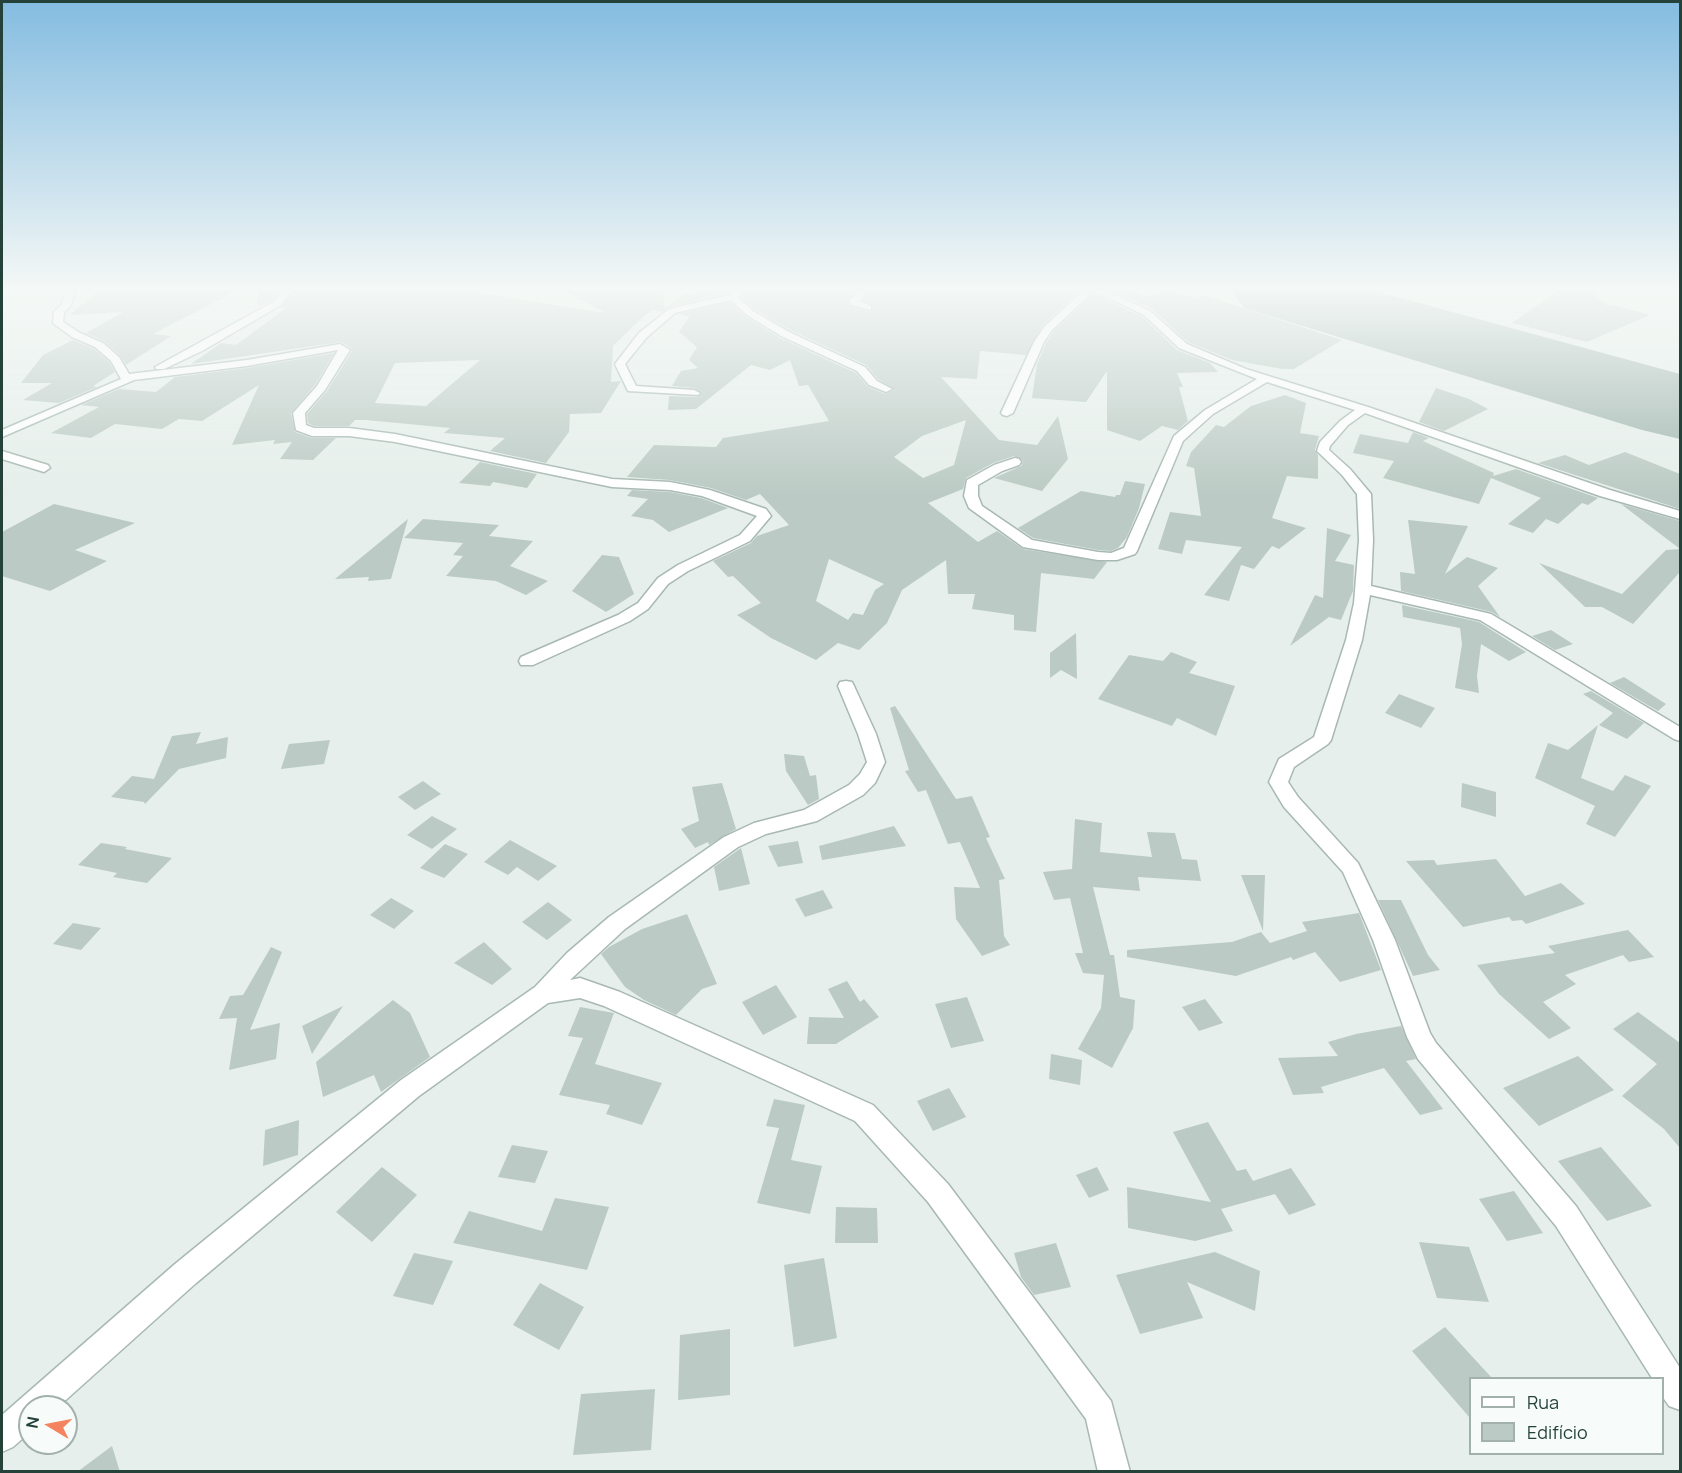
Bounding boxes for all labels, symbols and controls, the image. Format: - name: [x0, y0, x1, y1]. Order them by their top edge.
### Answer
- legend: [1469, 1377, 1664, 1455]
- text: Rua: [1527, 1390, 1559, 1414]
- north arrow: [18, 1395, 78, 1455]
- text: N: [20, 1415, 44, 1430]
- text: Edifício: [1527, 1420, 1588, 1444]

